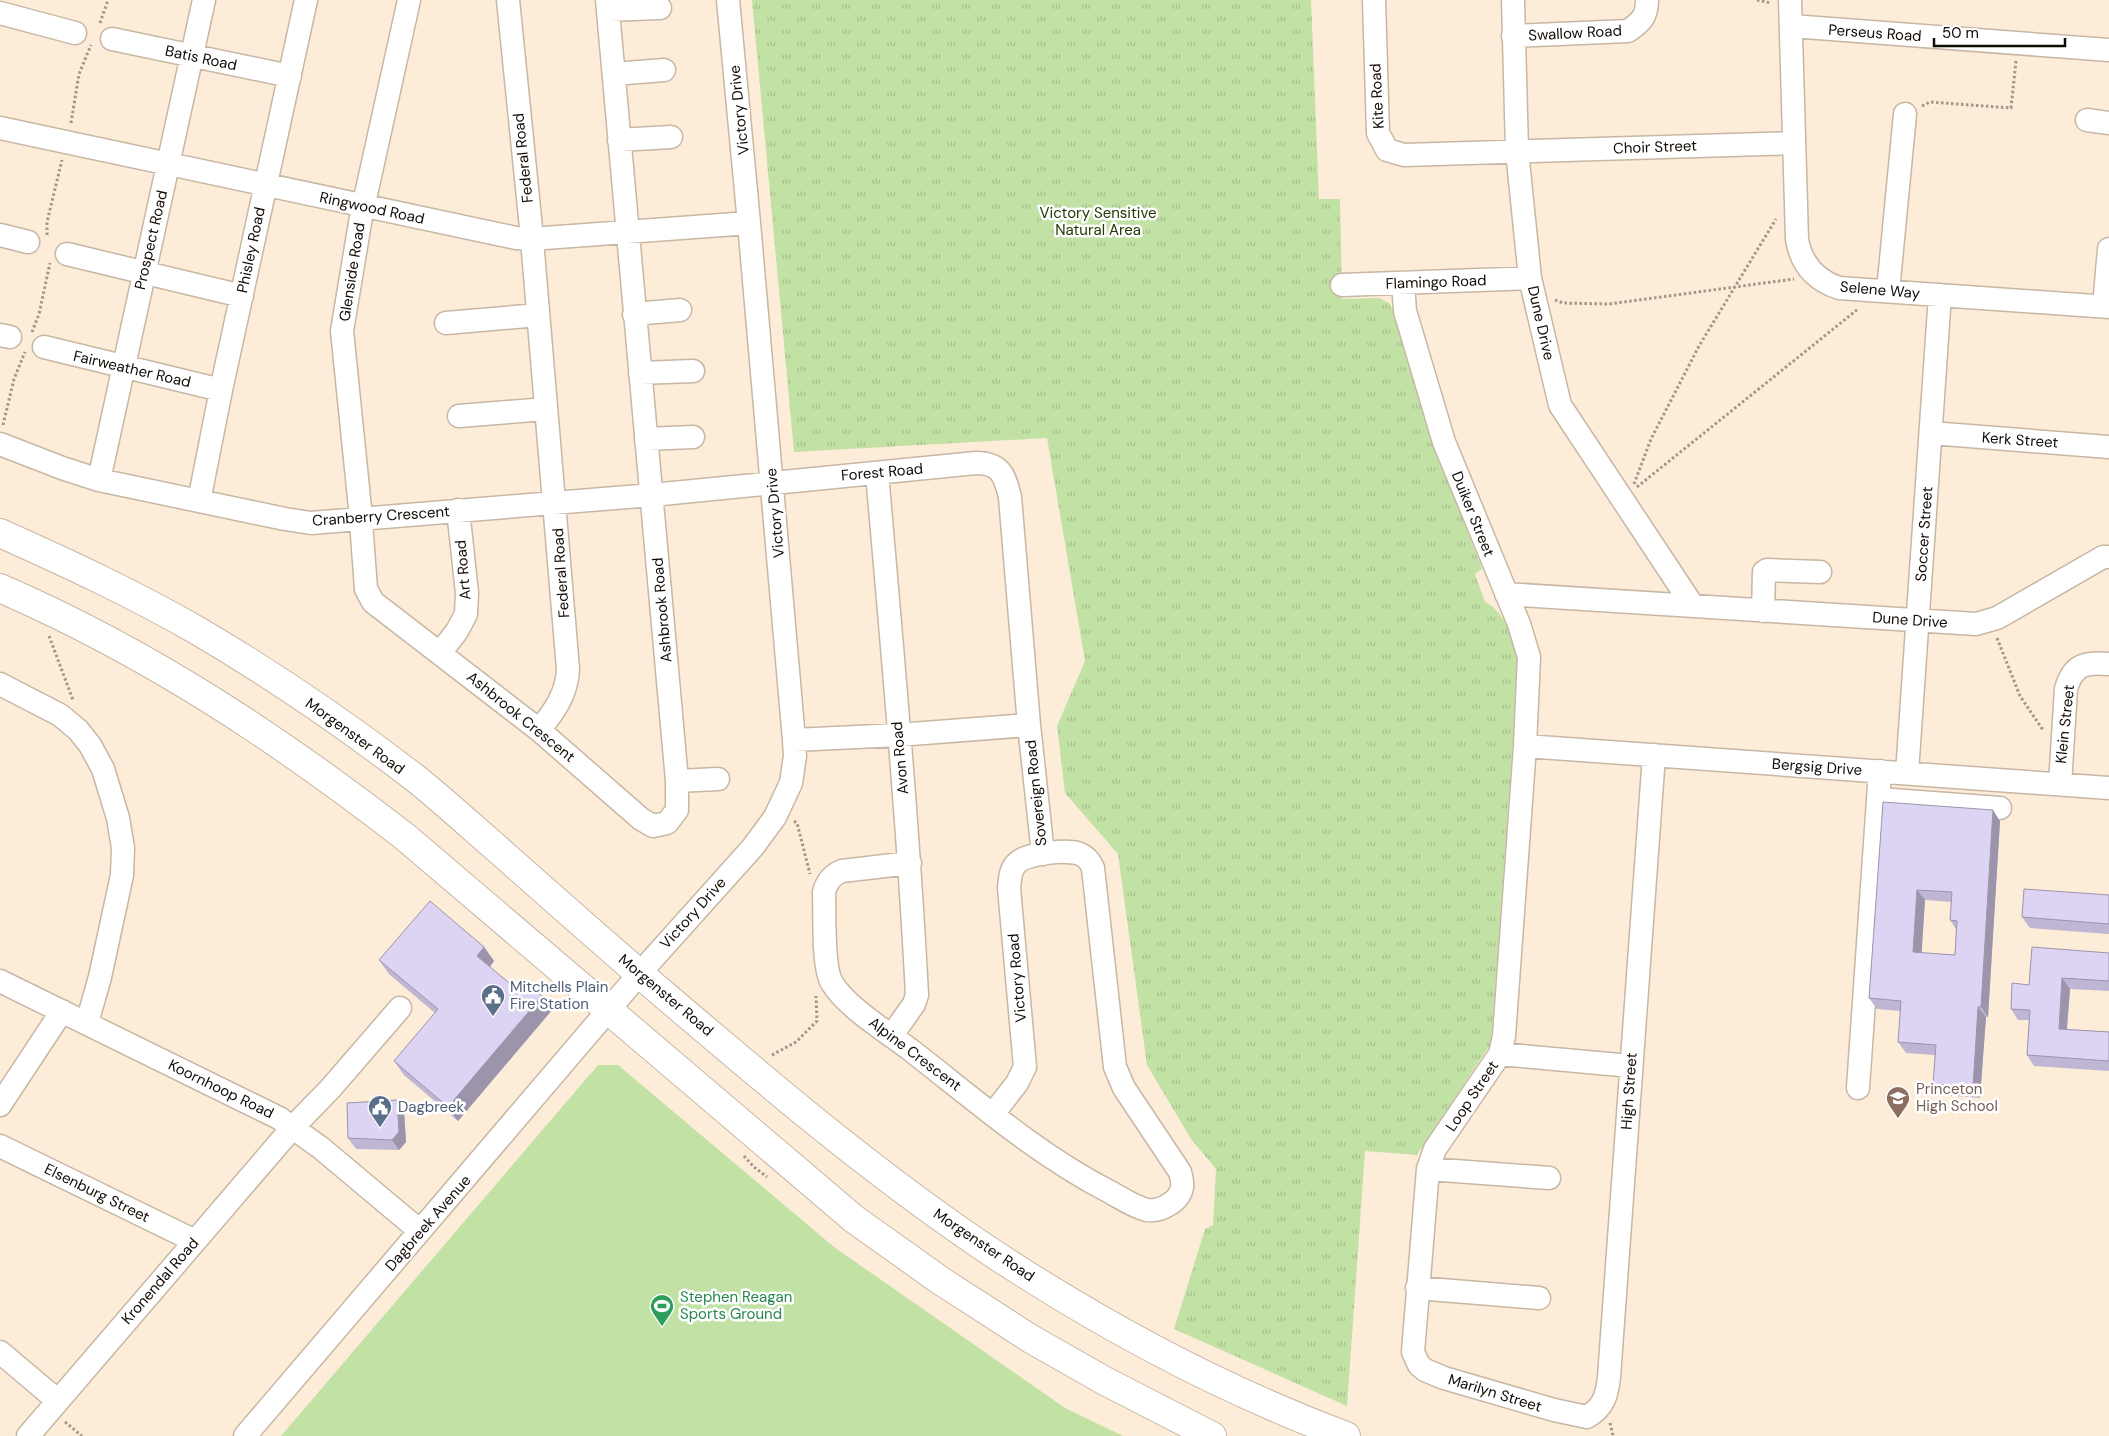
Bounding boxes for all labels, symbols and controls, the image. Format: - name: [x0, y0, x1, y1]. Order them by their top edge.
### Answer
- scale bar: [1934, 15, 2065, 47]
- street label: Perseus Road: [1828, 20, 1922, 46]
- street label: Swallow Road: [1528, 21, 1622, 45]
- text: 50 m: [1942, 23, 1979, 43]
- street label: Batis Road: [163, 41, 239, 75]
- street label: Kite Road: [1365, 63, 1389, 129]
- street label: Victory Drive: [724, 64, 754, 156]
- street label: Federal Road: [508, 112, 538, 204]
- street label: Choir Street: [1613, 136, 1697, 158]
- street label: Ringwood Road: [318, 187, 426, 229]
- street label: Prospect Road: [130, 188, 172, 292]
- park label: Victory Sensitive Natural Area: [1040, 203, 1156, 240]
- street label: Phisley Road: [232, 205, 270, 295]
- street label: Glenside Road: [334, 221, 370, 323]
- street label: Flamingo Road: [1385, 270, 1487, 294]
- street label: Selene Way: [1839, 277, 1922, 304]
- street label: Dune Drive: [1523, 284, 1559, 362]
- street label: Fairweather Road: [71, 346, 193, 392]
- street label: Kerk Street: [1981, 427, 2059, 453]
- street label: Forest Road: [840, 458, 924, 486]
- street label: Victory Drive: [761, 467, 789, 559]
- street label: Duiker Street: [1447, 468, 1499, 560]
- street label: Soccer Street: [1911, 486, 1937, 582]
- street label: Cranberry Crescent: [311, 501, 451, 531]
- street label: Federal Road: [548, 527, 574, 619]
- street label: Art Road: [450, 539, 476, 601]
- street label: Ashbrook Road: [647, 557, 677, 663]
- street label: Dune Drive: [1872, 607, 1948, 633]
- street label: Ashbrook Crescent: [463, 667, 579, 767]
- street label: Klein Street: [2051, 683, 2079, 764]
- street label: Morgenster Road: [301, 693, 409, 779]
- street label: Avon Road: [887, 721, 913, 795]
- street label: Sovereign Road: [1020, 739, 1052, 847]
- street label: Bergsig Drive: [1771, 754, 1863, 780]
- street label: Victory Drive: [655, 873, 731, 953]
- street label: Victory Road: [1003, 933, 1031, 1023]
- street label: Morgenster Road: [614, 949, 718, 1041]
- place label: Mitchells Plain Fire Station: [510, 977, 608, 1014]
- public building icon: Mitchells Plain Fire Station: [480, 983, 506, 1017]
- street label: Alpine Crescent: [865, 1013, 965, 1095]
- street label: High Street: [1616, 1052, 1642, 1130]
- street label: Koornhoop Road: [165, 1055, 277, 1123]
- street label: Loop Street: [1441, 1057, 1503, 1135]
- place label: Princeton High School: [1916, 1079, 1998, 1116]
- school or university icon: Princeton High School: [1885, 1085, 1911, 1119]
- public building icon: Dagbreek: [367, 1094, 393, 1128]
- place label: Dagbreek: [398, 1097, 465, 1117]
- street label: Elsenburg Street: [41, 1159, 153, 1227]
- street label: Dagbreek Avenue: [381, 1171, 475, 1275]
- street label: Morgenster Road: [930, 1204, 1038, 1286]
- street label: Kronendal Road: [117, 1234, 203, 1328]
- place label: Stephen Reagan Sports Ground: [680, 1287, 792, 1324]
- sports icon: Stephen Reagan Sports Ground: [649, 1293, 675, 1327]
- street label: Marilyn Street: [1446, 1369, 1544, 1417]

